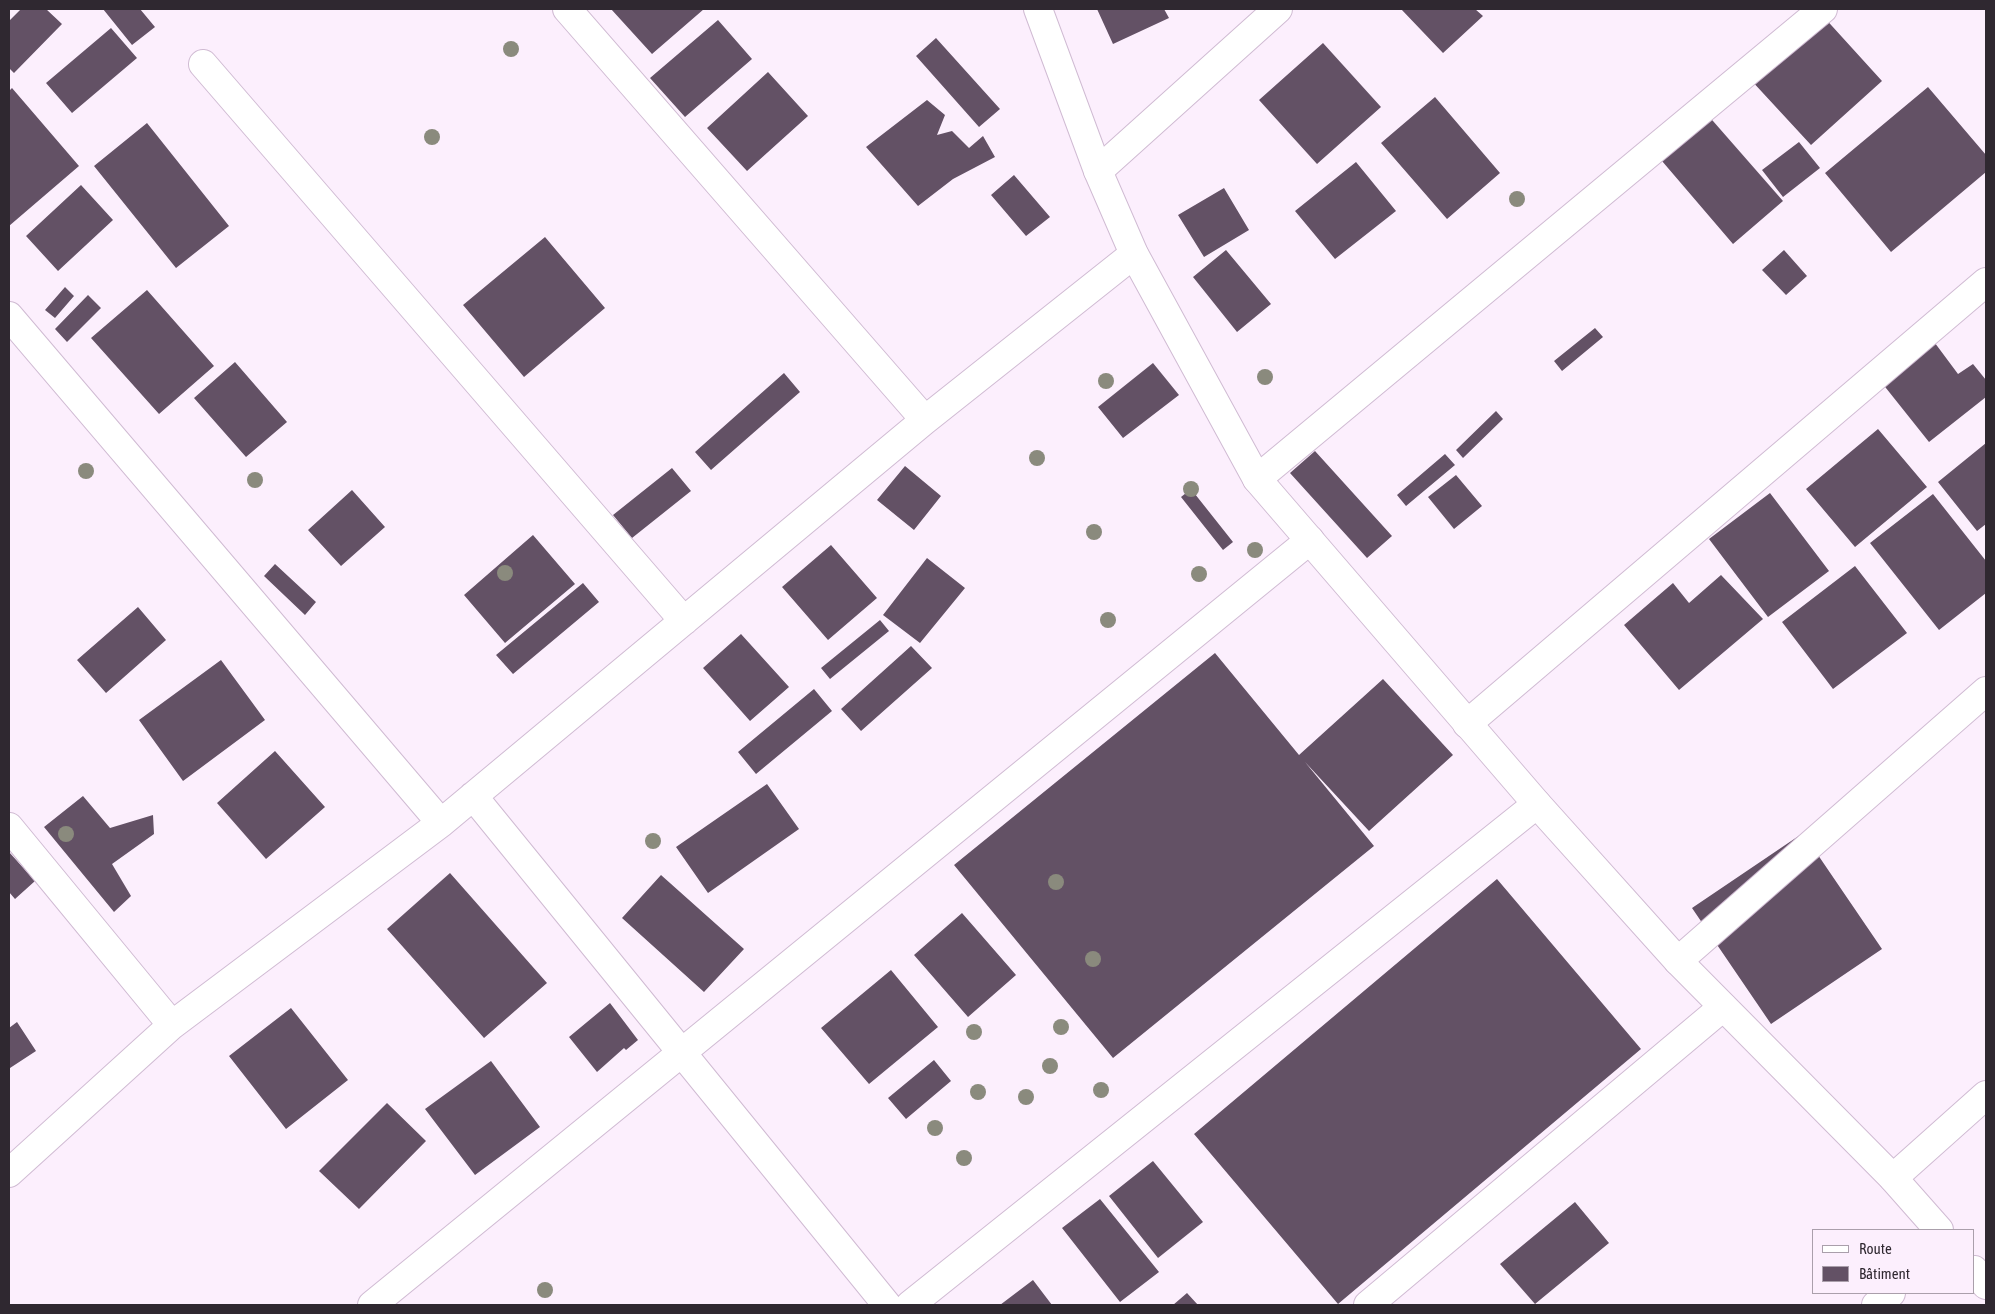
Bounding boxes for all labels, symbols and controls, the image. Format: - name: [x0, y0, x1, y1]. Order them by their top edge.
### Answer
- legend: [1812, 1229, 1975, 1294]
- text: Route: [1859, 1240, 1892, 1257]
- text: Bâtiment: [1859, 1265, 1910, 1282]

